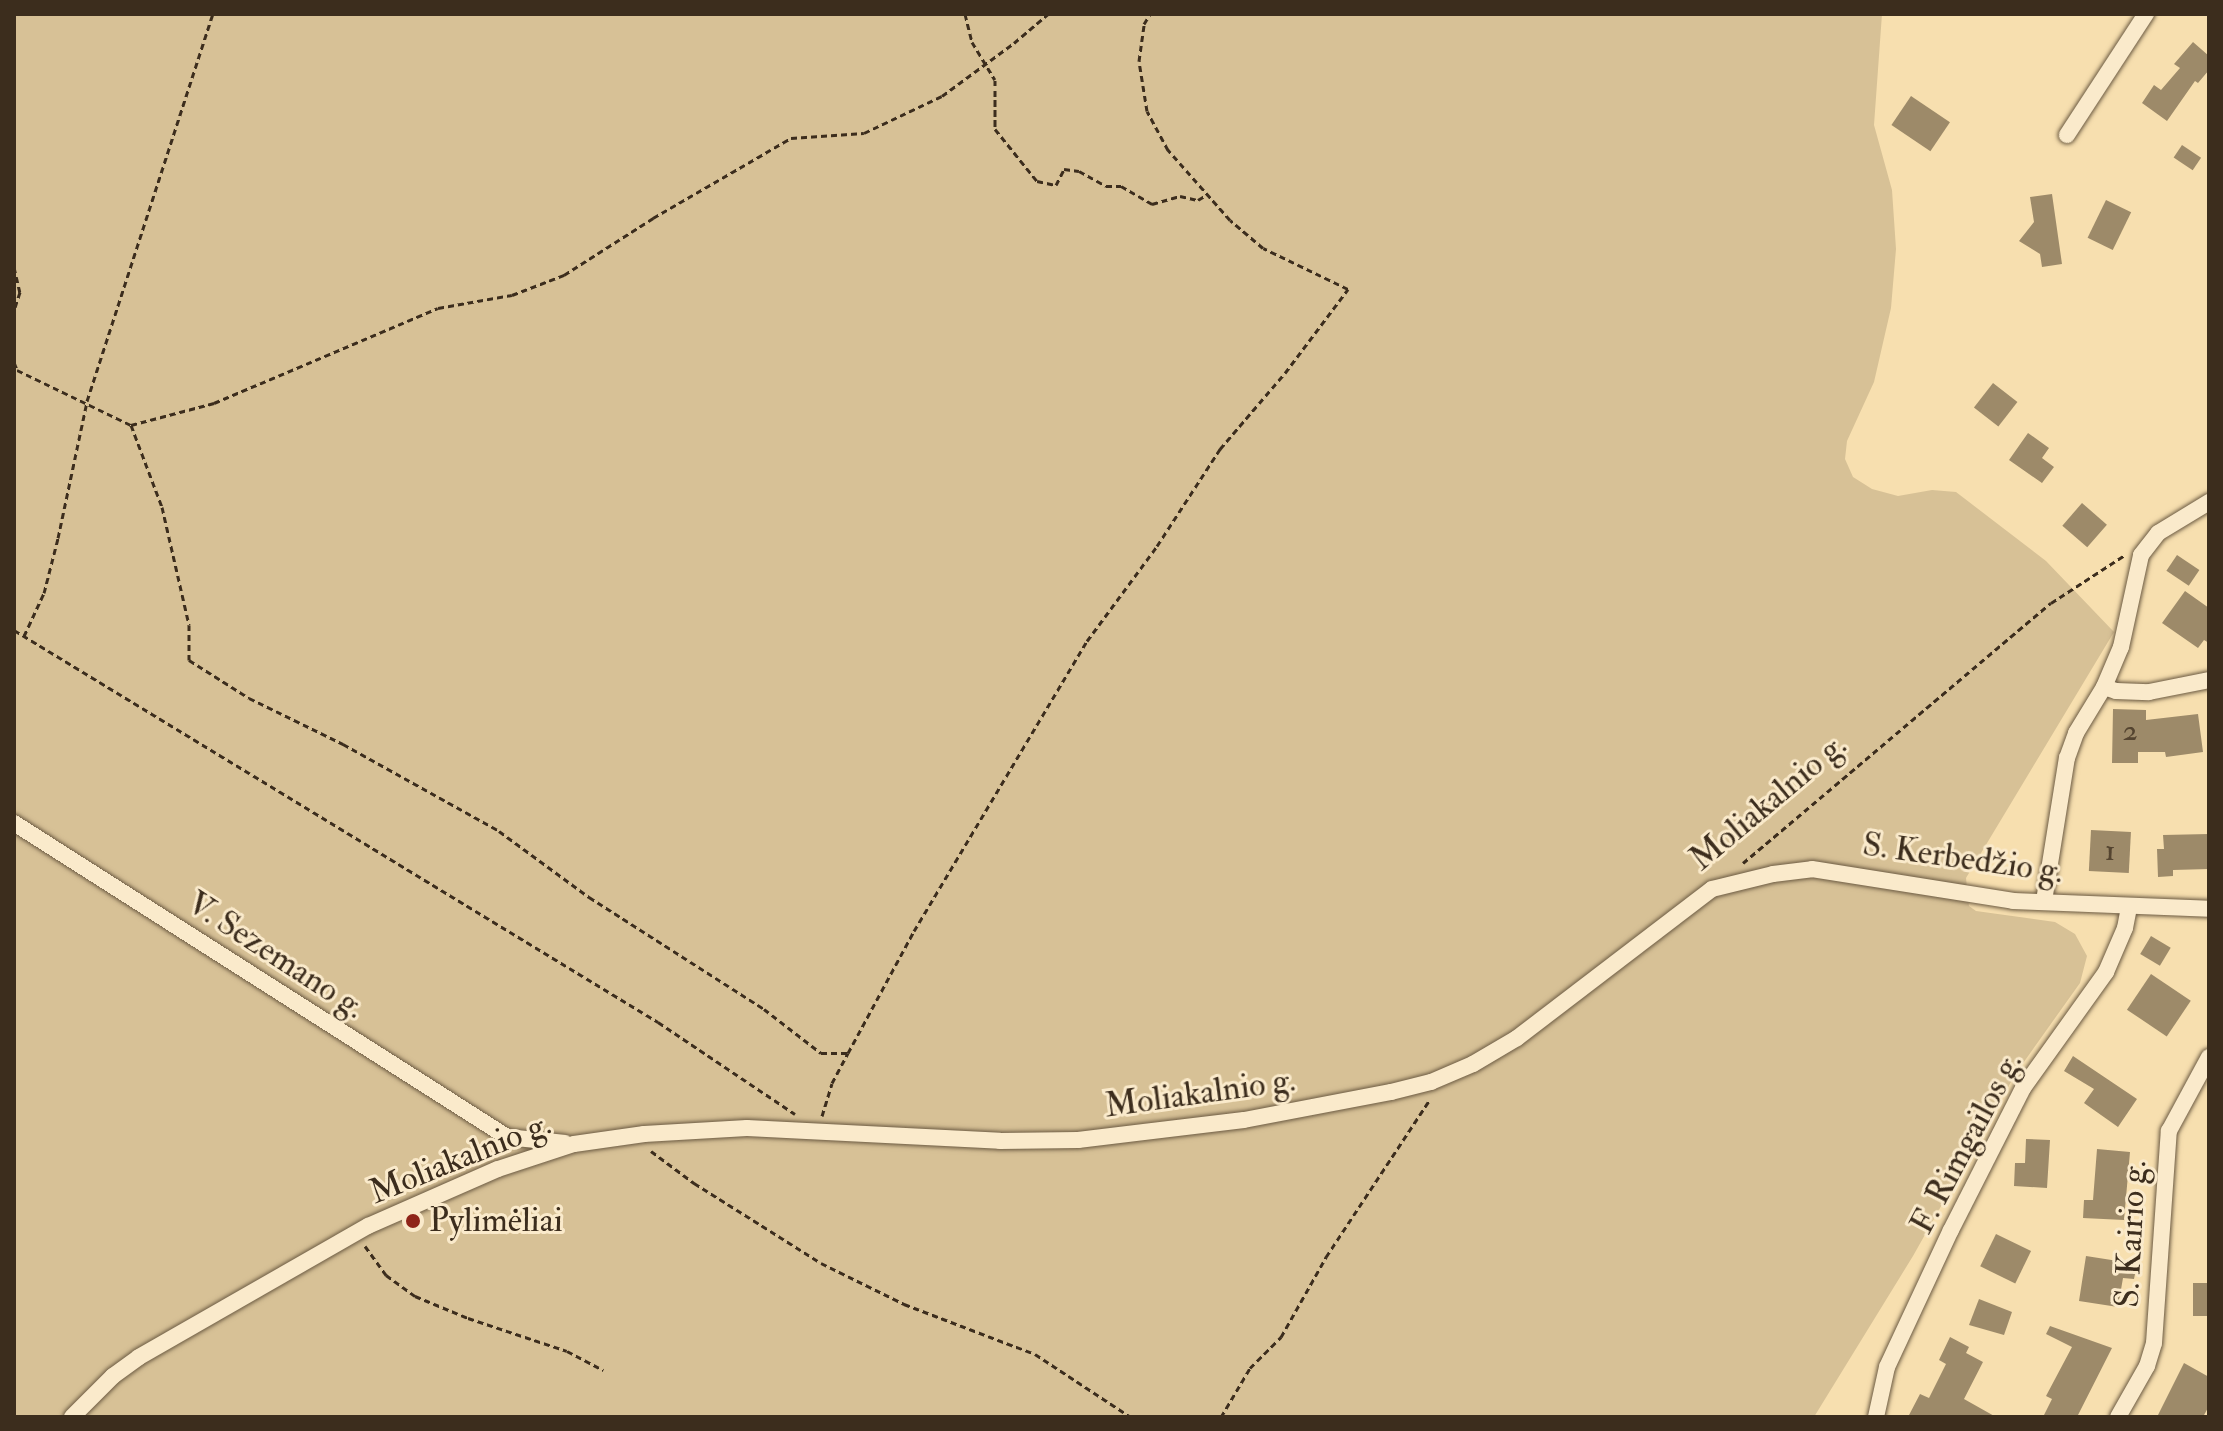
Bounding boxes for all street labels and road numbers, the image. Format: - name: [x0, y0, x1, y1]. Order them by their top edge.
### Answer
- street label: Moliakalnio g.: [1681, 725, 1855, 879]
- street label: S. Kerbedžio g.: [1860, 824, 2066, 892]
- street label: V. Sezemano g.: [179, 882, 373, 1028]
- street label: F. Rimgailos g.: [1901, 1045, 2031, 1241]
- street label: Moliakalnio g.: [1102, 1059, 1298, 1127]
- street label: Moliakalnio g.: [363, 1103, 557, 1213]
- street label: S. Kairio g.: [2107, 1159, 2155, 1309]

